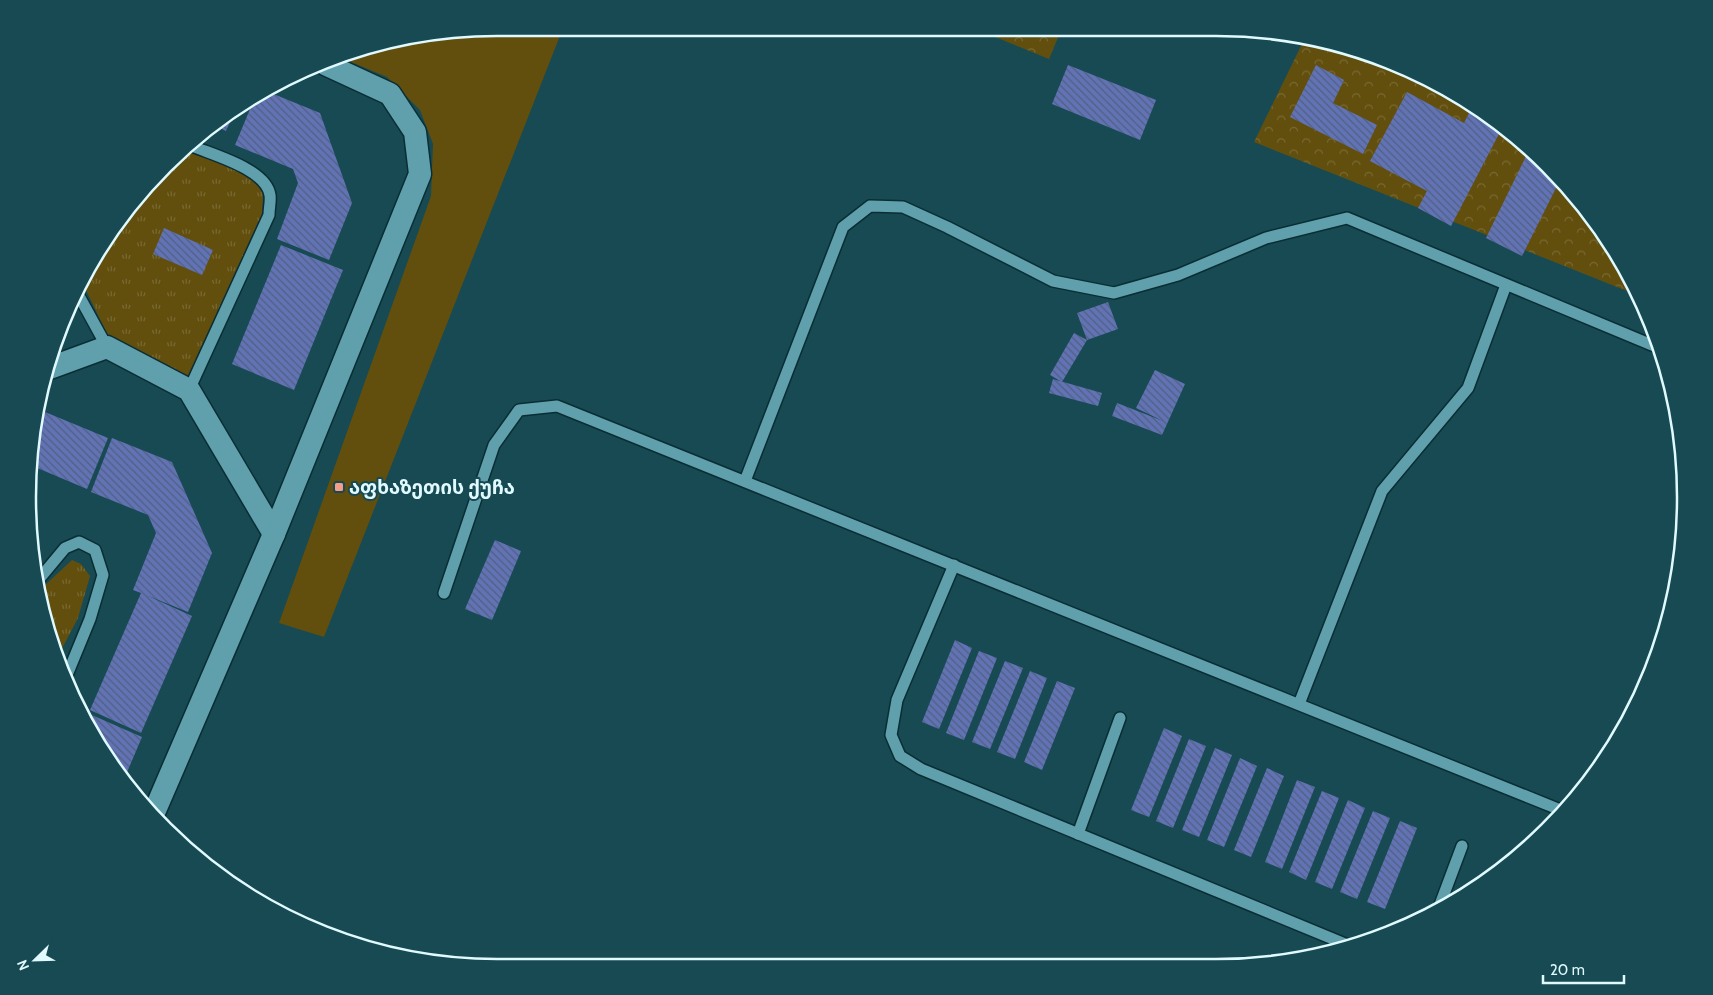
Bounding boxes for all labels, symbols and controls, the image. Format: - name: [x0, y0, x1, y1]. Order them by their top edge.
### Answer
- place label: აფხაზეთის ქუჩა: [349, 476, 515, 499]
- marker: აფხაზეთის ქუჩა: [333, 481, 345, 493]
- north arrow: [10, 935, 60, 985]
- scale bar: [1543, 952, 1624, 984]
- text: N: [13, 957, 33, 973]
- text: 20 m: [1550, 961, 1585, 979]

